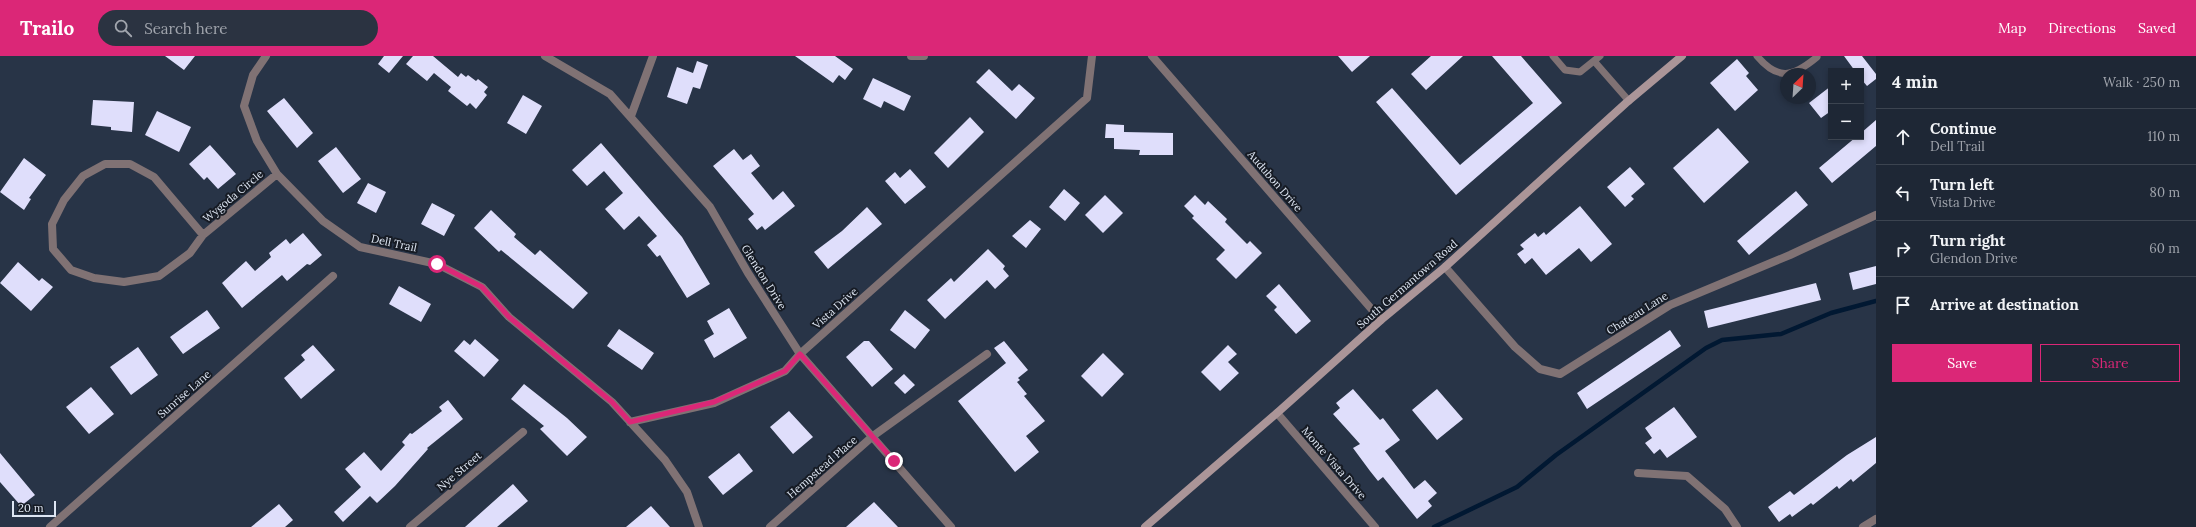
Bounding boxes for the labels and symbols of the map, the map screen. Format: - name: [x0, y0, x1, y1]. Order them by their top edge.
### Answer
- north arrow: [1780, 68, 1816, 104]
- street label: Audubon Drive: [1244, 147, 1305, 214]
- street label: Wygoda Circle: [200, 167, 266, 225]
- street label: Dell Trail: [370, 231, 418, 255]
- street label: South Germantown Road: [1354, 236, 1460, 331]
- street label: Glendon Drive: [738, 242, 790, 312]
- route start: [428, 255, 446, 273]
- street label: Vista Drive: [809, 284, 860, 332]
- street label: Chateau Lane: [1604, 288, 1670, 338]
- street label: Sunrise Lane: [154, 367, 214, 421]
- street label: Monte Vista Drive: [1299, 424, 1369, 502]
- street label: Hempstead Place: [784, 433, 860, 501]
- street label: Nye Street: [434, 448, 485, 494]
- route end: [885, 452, 903, 470]
- scale bar: [12, 499, 56, 518]

